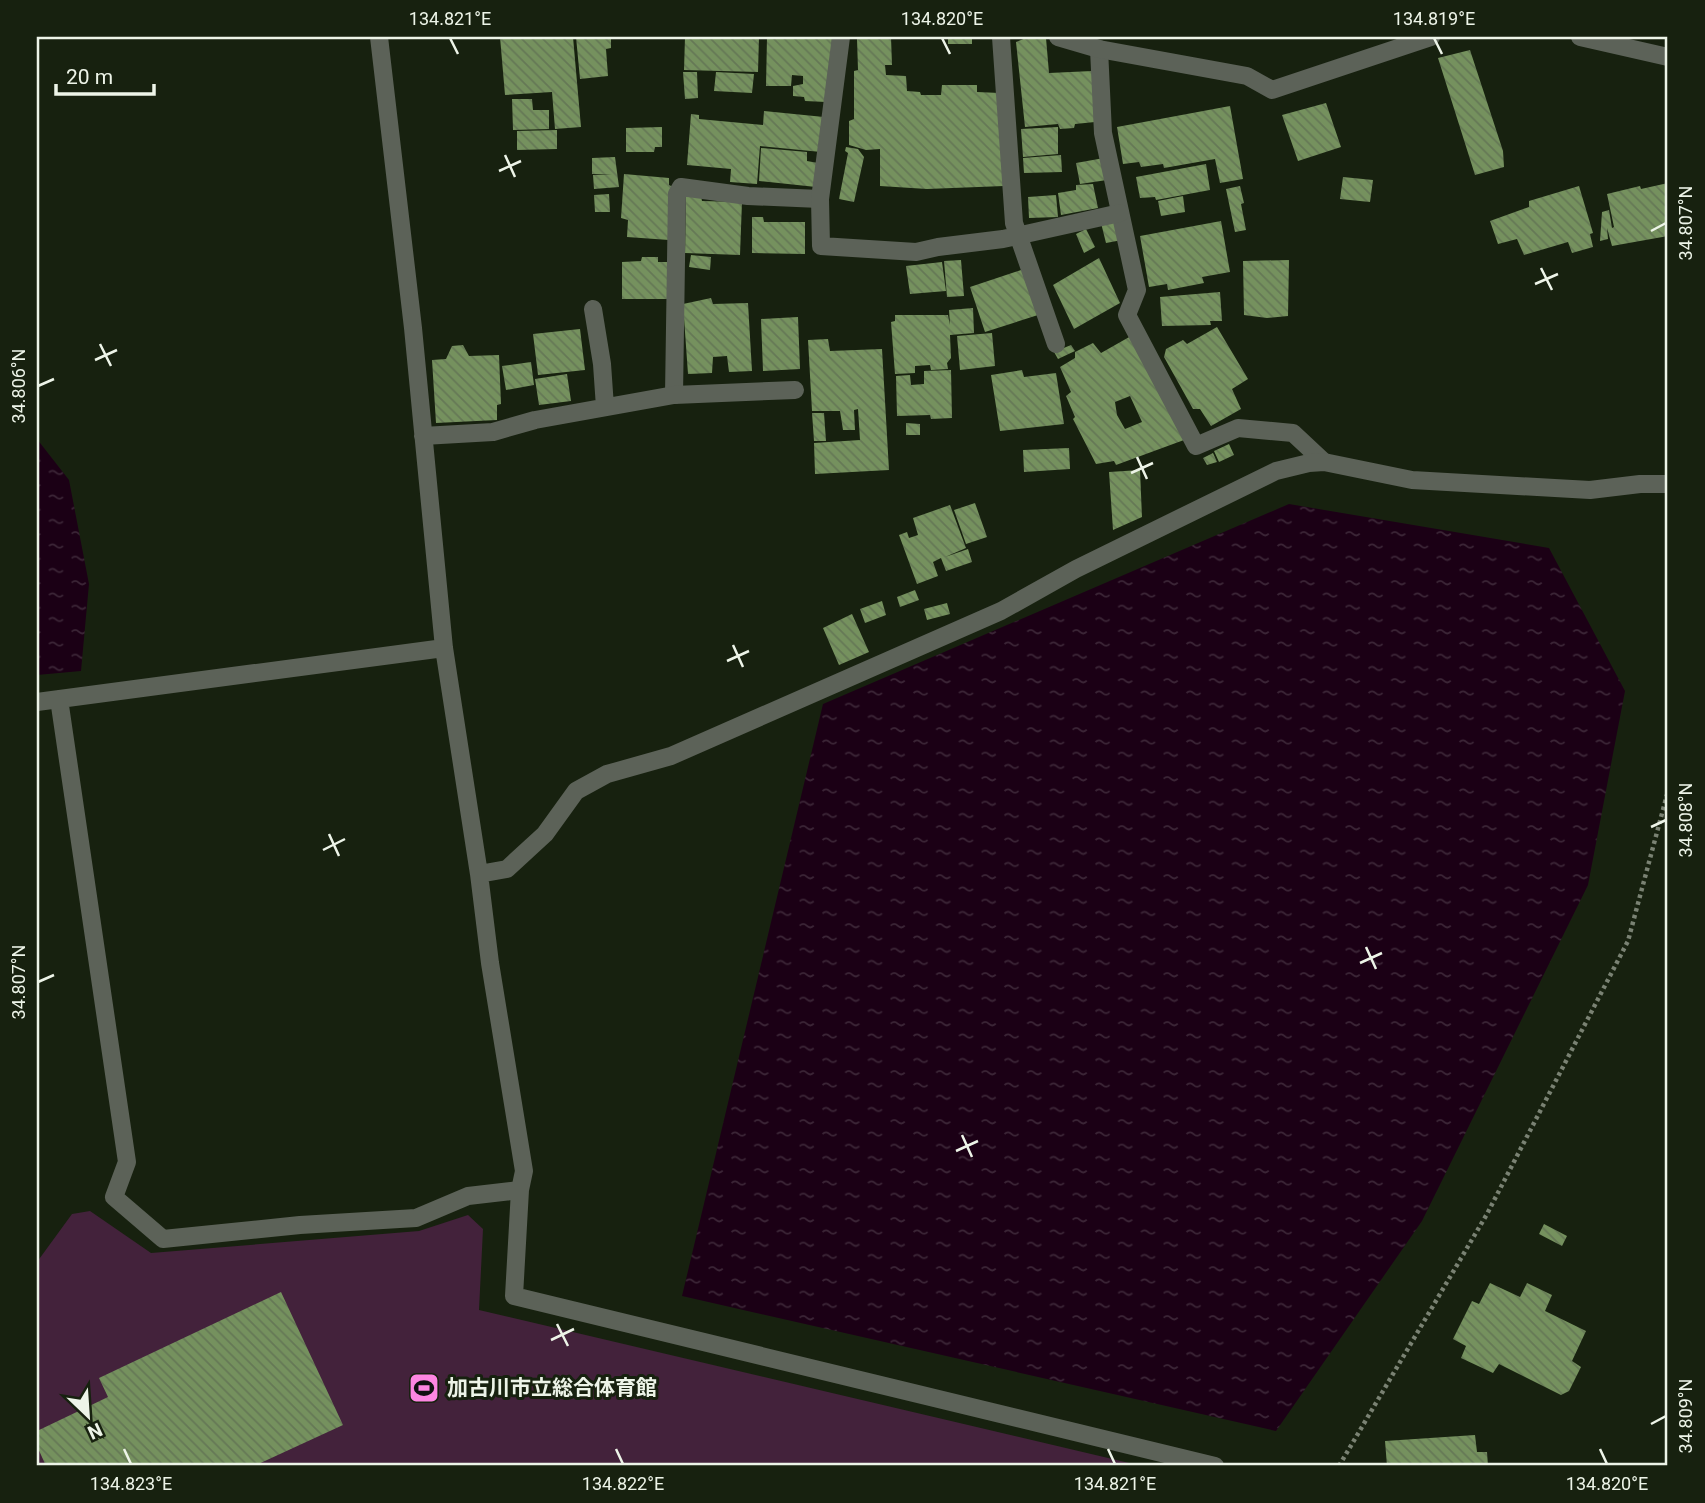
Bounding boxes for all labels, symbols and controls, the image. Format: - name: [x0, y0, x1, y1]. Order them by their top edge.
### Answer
- text: 134.821°E: [409, 8, 491, 29]
- text: 134.820°E: [901, 8, 983, 29]
- text: 134.819°E: [1393, 8, 1475, 29]
- scale bar: [56, 52, 154, 96]
- text: 20 m: [66, 65, 113, 89]
- text: 34.807°N: [1675, 186, 1696, 260]
- text: 34.806°N: [8, 349, 29, 423]
- text: 34.808°N: [1675, 783, 1696, 857]
- text: 34.807°N: [8, 945, 29, 1019]
- sports icon: 加古川市立総合体育館: [407, 1371, 441, 1405]
- place label: 加古川市立総合体育館: [447, 1376, 657, 1400]
- text: 34.809°N: [1675, 1379, 1696, 1453]
- north arrow: [52, 1380, 122, 1450]
- text: N: [84, 1418, 106, 1444]
- text: 134.823°E: [90, 1473, 172, 1494]
- text: 134.822°E: [582, 1473, 664, 1494]
- text: 134.821°E: [1074, 1473, 1156, 1494]
- text: 134.820°E: [1566, 1473, 1648, 1494]

